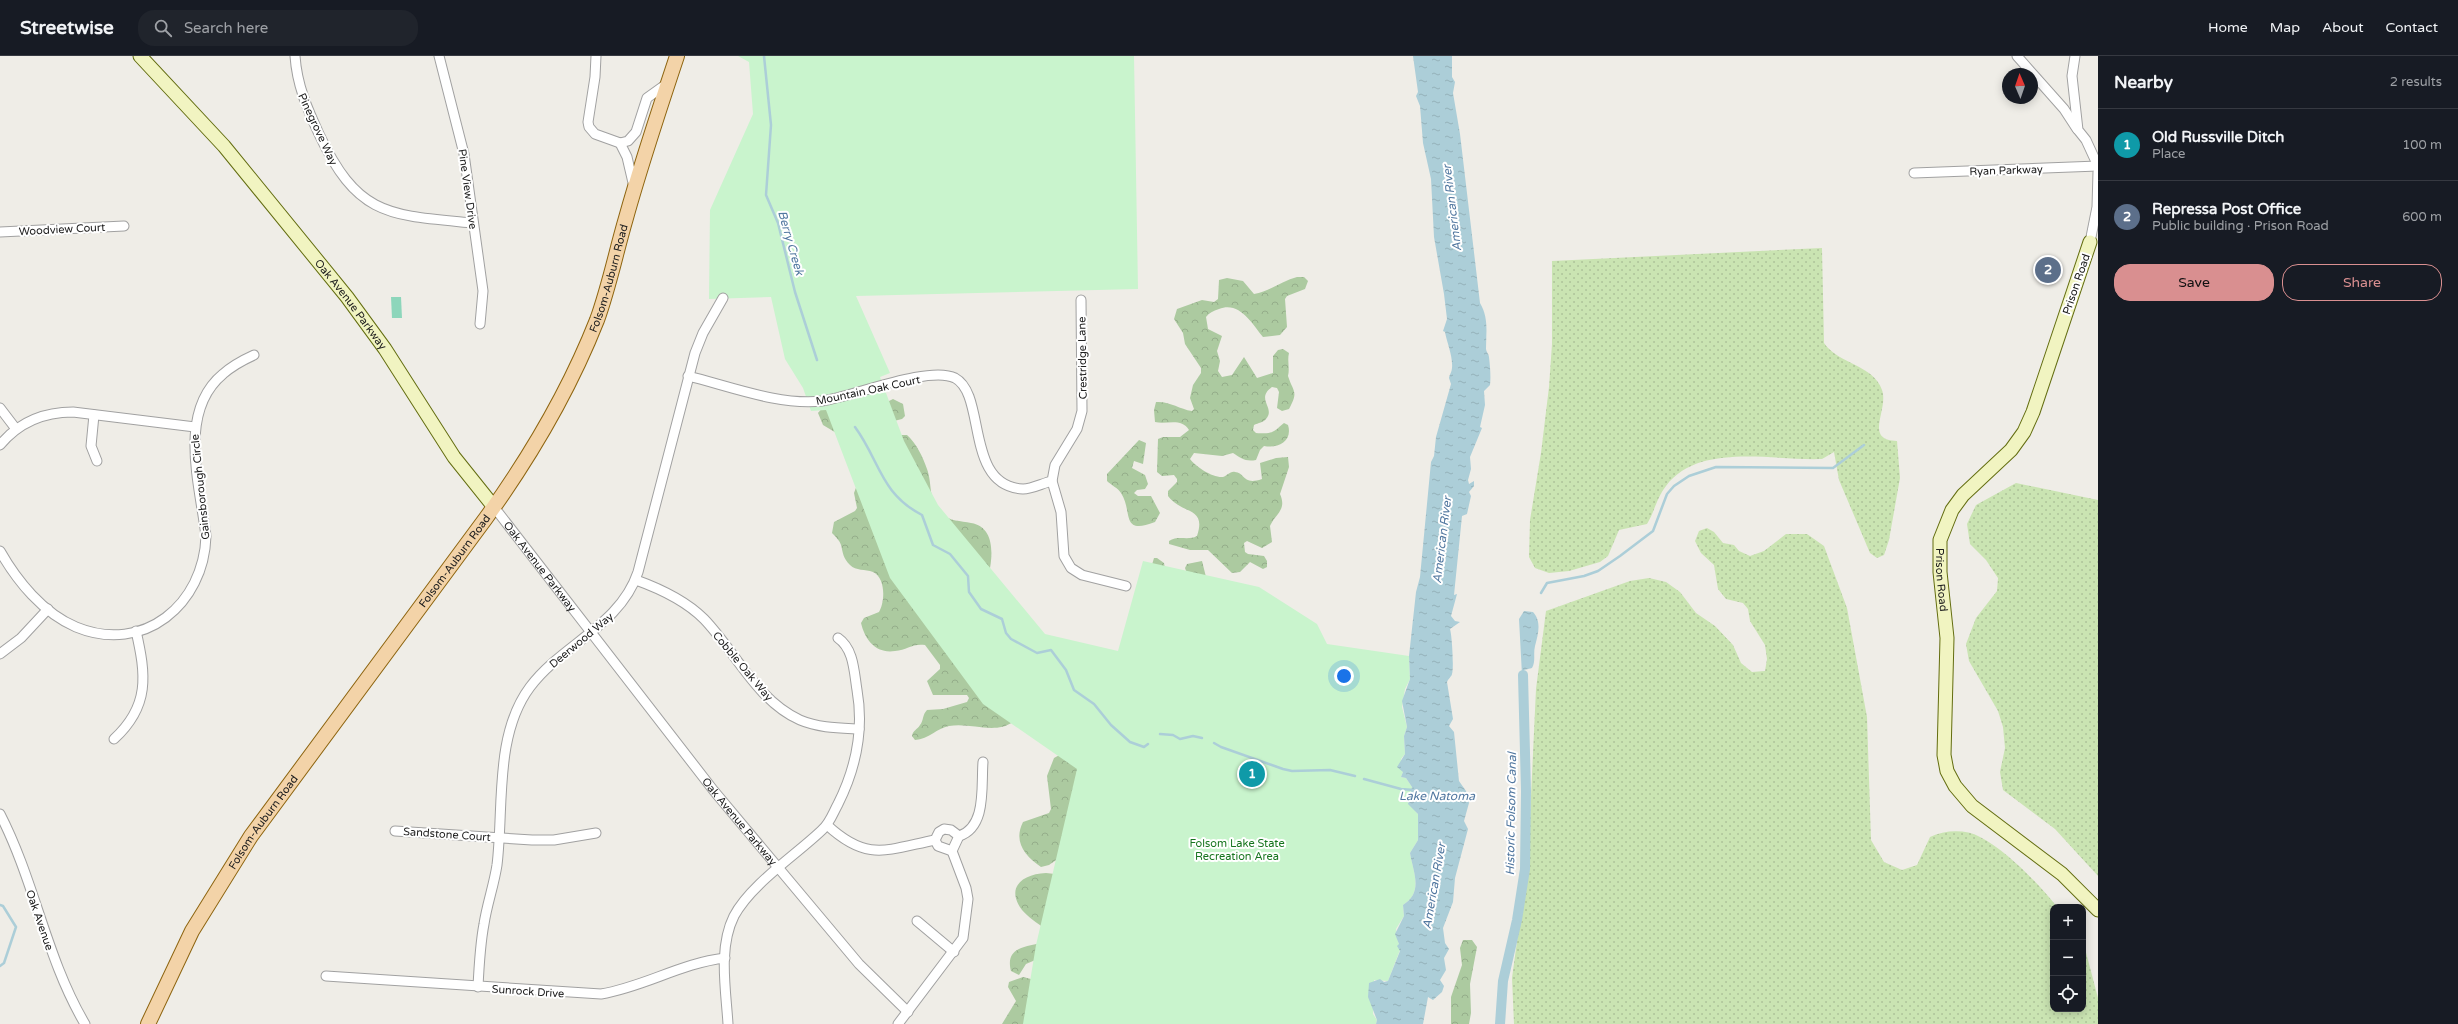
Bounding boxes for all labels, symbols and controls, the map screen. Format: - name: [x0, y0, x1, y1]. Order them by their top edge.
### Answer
- search box: [138, 10, 418, 46]
- text: Streetwise: [20, 17, 114, 39]
- icon: search: [152, 17, 174, 39]
- text: Search here: [184, 19, 268, 37]
- text: Home: [2208, 19, 2248, 36]
- text: Map: [2270, 19, 2300, 36]
- text: About: [2322, 19, 2364, 36]
- text: Contact: [2386, 19, 2438, 36]
- north arrow: [2002, 68, 2038, 104]
- text: Nearby: [2114, 72, 2173, 93]
- text: 2 results: [2390, 74, 2442, 90]
- street label: Pinegrove Way: [295, 91, 340, 167]
- text: Old Russville Ditch: [2152, 128, 2284, 146]
- text: 1: [2123, 137, 2131, 153]
- text: 100 m: [2402, 137, 2442, 153]
- text: Place: [2152, 146, 2185, 162]
- street label: Pine View Drive: [455, 148, 480, 230]
- water label: American River: [1440, 163, 1464, 252]
- street label: Ryan Parkway: [1969, 163, 2043, 178]
- text: Repressa Post Office: [2152, 200, 2301, 218]
- water label: Berry Creek: [775, 209, 807, 278]
- text: 2: [2123, 209, 2131, 225]
- text: 600 m: [2402, 209, 2442, 225]
- text: Public building · Prison Road: [2152, 218, 2329, 234]
- street label: Woodview Court: [18, 221, 106, 238]
- street label: Folsom-Auburn Road: [587, 223, 631, 334]
- street label: Prison Road: [2060, 252, 2093, 316]
- pin: 2: [2035, 255, 2061, 285]
- street label: Oak Avenue Parkway: [312, 257, 389, 352]
- button: Save: [2114, 264, 2274, 301]
- button: Share: [2282, 264, 2442, 301]
- street label: Crestridge Lane: [1075, 317, 1090, 399]
- street label: Mountain Oak Court: [815, 373, 921, 408]
- street label: Gainsborough Circle: [188, 434, 213, 540]
- water label: American River: [1430, 495, 1454, 584]
- street label: Folsom-Auburn Road: [416, 512, 493, 610]
- street label: Oak Avenue Parkway: [501, 519, 579, 614]
- street label: Prison Road: [1933, 548, 1950, 612]
- street label: Deerwood Way: [547, 610, 616, 671]
- street label: Cobble Oak Way: [710, 629, 775, 704]
- your location: [1334, 666, 1354, 686]
- water label: Historic Folsom Canal: [1503, 750, 1519, 876]
- pin: 1: [1239, 759, 1265, 789]
- street label: Folsom-Auburn Road: [226, 773, 301, 872]
- street label: Oak Avenue Parkway: [699, 775, 780, 868]
- water label: Lake Natoma: [1399, 789, 1475, 803]
- street label: Sandstone Court: [403, 825, 491, 844]
- park label: Folsom Lake State Recreation Area: [1189, 837, 1285, 863]
- water label: American River: [1420, 841, 1449, 930]
- street label: Oak Avenue: [23, 888, 56, 952]
- map controls: [2050, 904, 2086, 1012]
- button: +: [2050, 904, 2086, 940]
- button: −: [2050, 940, 2086, 976]
- button: locate: [2050, 976, 2086, 1012]
- street label: Sunrock Drive: [491, 982, 565, 1001]

